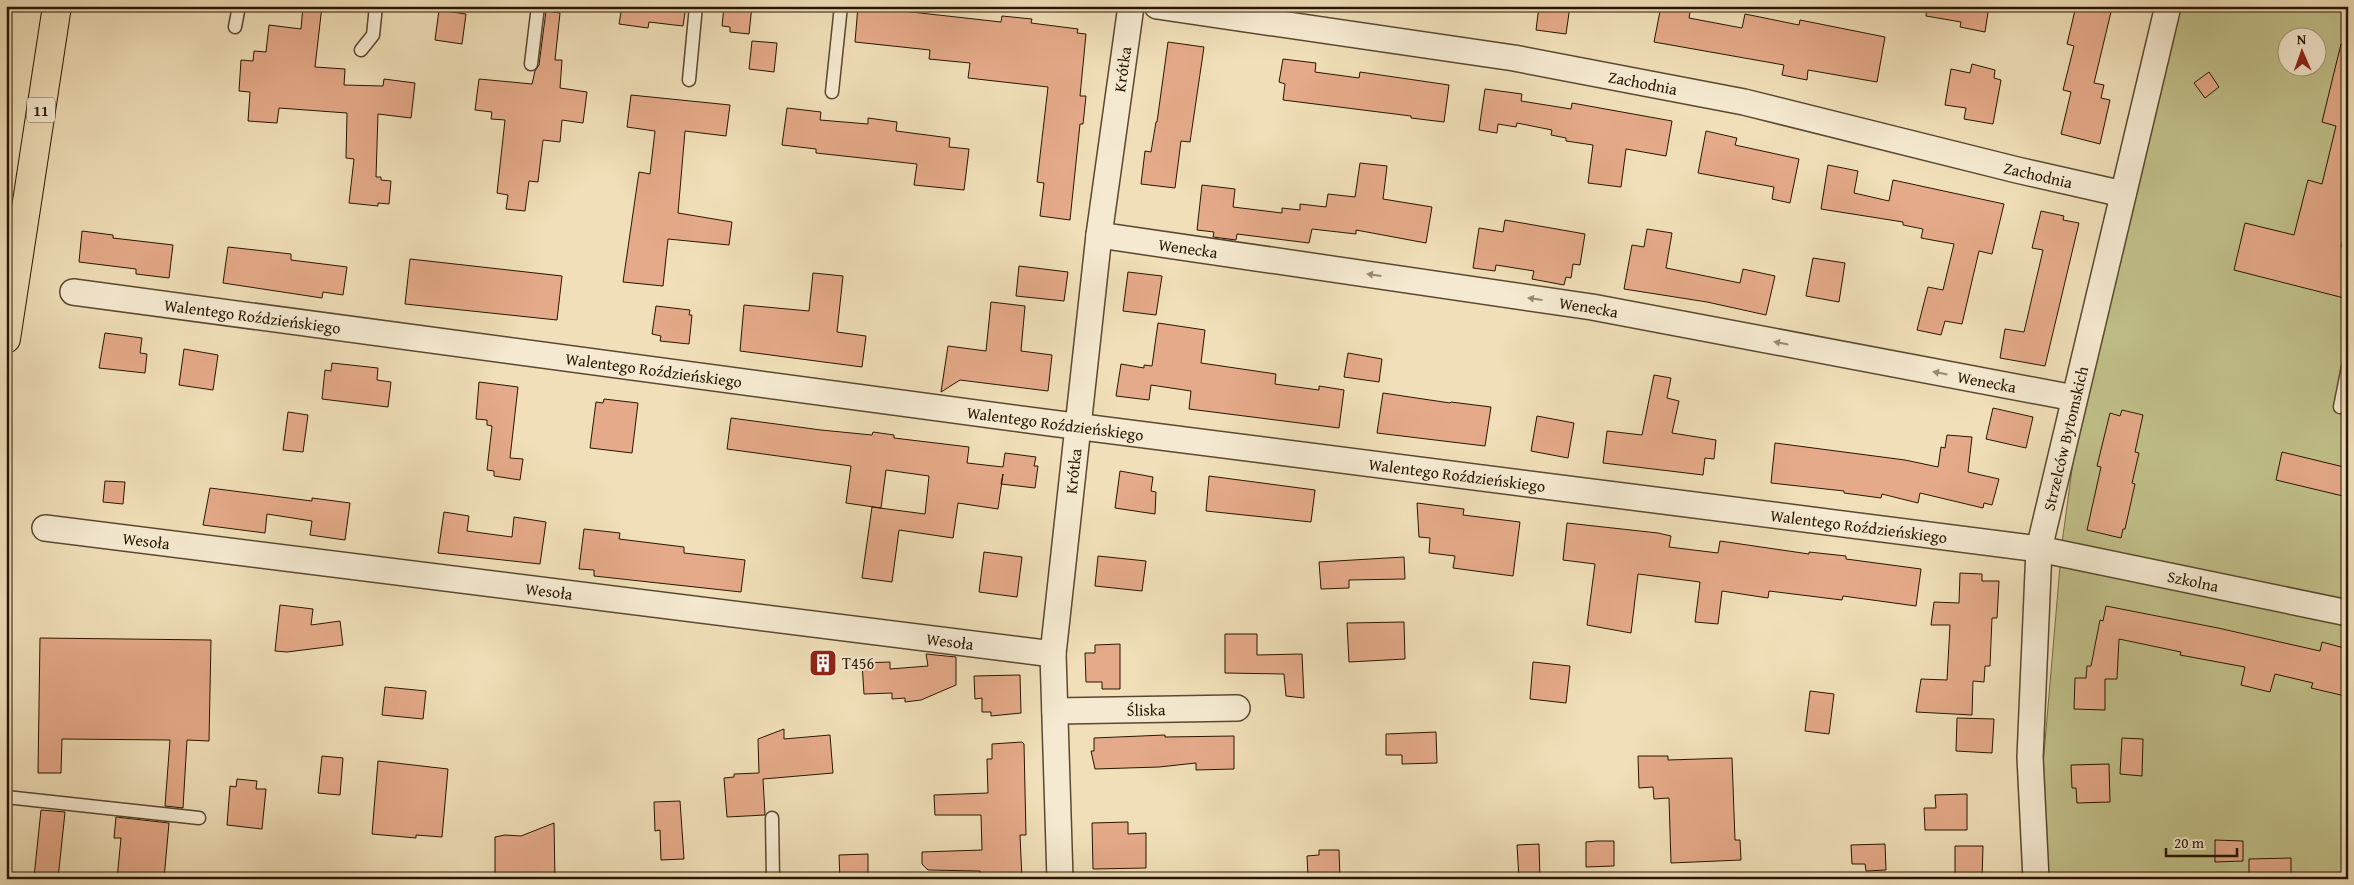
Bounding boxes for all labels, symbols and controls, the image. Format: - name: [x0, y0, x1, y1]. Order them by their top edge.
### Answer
- north arrow: [2276, 28, 2326, 78]
- text: N: [2297, 29, 2307, 49]
- street label: Krótka: [1107, 45, 1137, 93]
- street label: Zachodnia: [1606, 64, 1680, 101]
- road number: 11: [27, 98, 55, 122]
- street label: Zachodnia: [2001, 155, 2075, 194]
- street label: Wenecka: [1157, 232, 1220, 264]
- one-way arrow: [1366, 271, 1382, 279]
- street label: Wenecka: [1558, 290, 1621, 324]
- street label: Walentego Roździeńskiego: [163, 292, 342, 340]
- one-way arrow: [1526, 295, 1542, 303]
- one-way arrow: [1772, 338, 1788, 346]
- street label: Walentego Roździeńskiego: [564, 346, 744, 394]
- street label: Wenecka: [1955, 364, 2019, 399]
- street label: Strzelców Bytomskich: [2036, 364, 2094, 513]
- one-way arrow: [1933, 369, 1948, 377]
- street label: Walentego Roździeńskiego: [965, 400, 1145, 447]
- street label: Krótka: [1059, 447, 1088, 495]
- street label: Walentego Roździeńskiego: [1367, 452, 1547, 498]
- street label: Walentego Roździeńskiego: [1769, 503, 1949, 549]
- street label: Wesoła: [121, 526, 172, 556]
- street label: Szkolna: [2165, 564, 2221, 598]
- street label: Wesoła: [524, 576, 574, 606]
- street label: Wesoła: [925, 626, 975, 656]
- building icon: T456: [808, 648, 838, 678]
- place label: T456: [842, 651, 874, 675]
- street label: Śliska: [1126, 697, 1166, 722]
- scale bar: [2166, 825, 2238, 857]
- text: 20 m: [2174, 832, 2205, 853]

